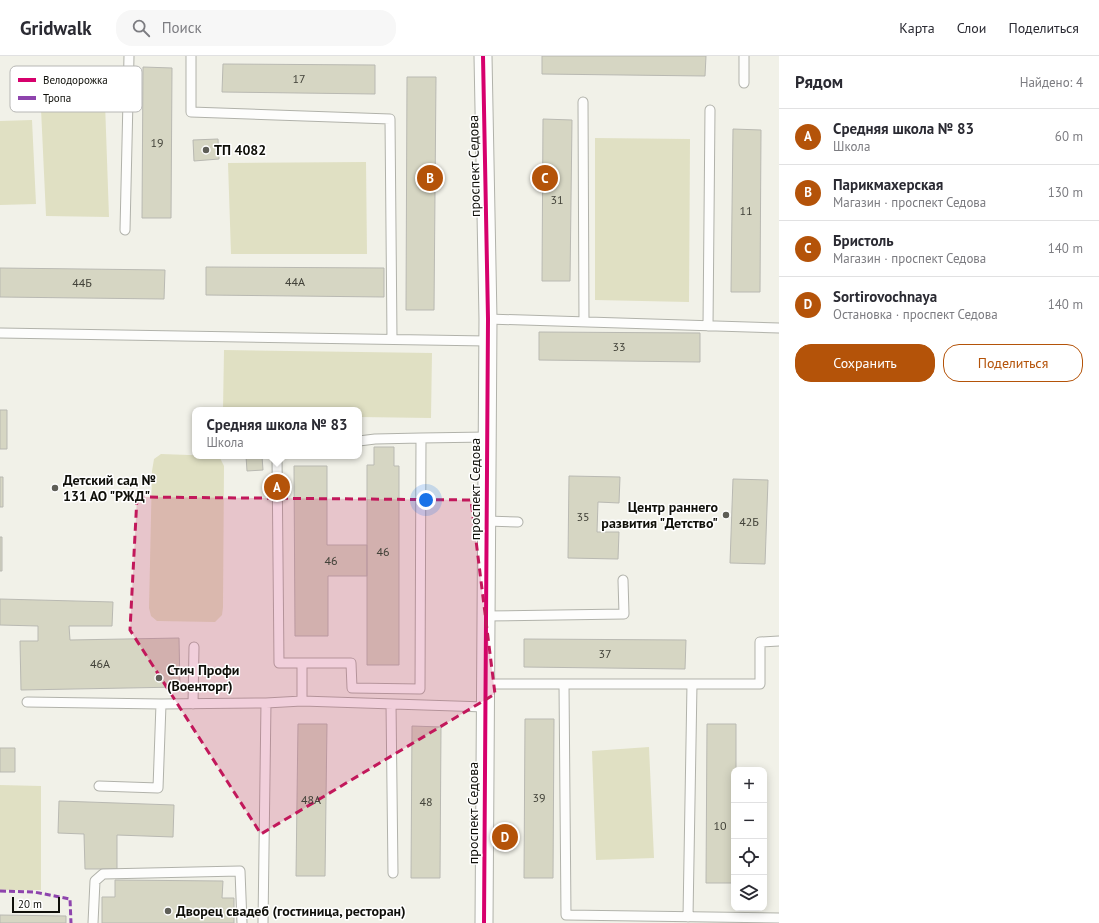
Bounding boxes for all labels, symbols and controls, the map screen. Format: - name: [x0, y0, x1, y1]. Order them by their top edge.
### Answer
- search box: [116, 10, 396, 46]
- text: Gridwalk: [20, 16, 92, 40]
- icon: search: [130, 17, 152, 39]
- text: Поиск: [162, 18, 202, 37]
- text: Карта: [899, 19, 935, 37]
- text: Слои: [957, 19, 986, 37]
- text: Поделиться: [1008, 19, 1079, 37]
- legend: [10, 66, 142, 112]
- house number: 17: [292, 71, 306, 86]
- text: Рядом: [795, 71, 843, 93]
- text: Велодорожка: [43, 73, 108, 87]
- text: Найдено: 4: [1020, 74, 1083, 91]
- text: Тропа: [43, 91, 71, 105]
- street label: проспект Седова: [464, 115, 484, 217]
- text: Средняя школа № 83: [833, 119, 974, 138]
- text: A: [804, 128, 812, 145]
- text: 60 m: [1055, 128, 1083, 145]
- house number: 19: [150, 135, 164, 150]
- text: Школа: [833, 138, 870, 155]
- place label: ТП 4082: [214, 141, 266, 159]
- marker: ТП 4082: [201, 145, 211, 155]
- pin: B: [417, 163, 443, 193]
- pin: C: [532, 163, 558, 193]
- text: Парикмахерская: [833, 175, 943, 194]
- text: B: [804, 184, 812, 201]
- text: 130 m: [1048, 184, 1083, 201]
- house number: 31: [550, 192, 564, 207]
- text: Магазин · проспект Седова: [833, 194, 986, 211]
- house number: 11: [739, 203, 753, 218]
- text: Бристоль: [833, 231, 894, 250]
- text: C: [804, 240, 812, 257]
- text: 140 m: [1048, 240, 1083, 257]
- text: Магазин · проспект Седова: [833, 250, 986, 267]
- house number: 44А: [285, 274, 305, 289]
- house number: 44Б: [72, 275, 92, 290]
- text: Sortirovochnaya: [833, 287, 937, 306]
- text: D: [804, 296, 812, 313]
- text: 140 m: [1048, 296, 1083, 313]
- text: Остановка · проспект Седова: [833, 306, 998, 323]
- house number: 33: [612, 339, 626, 354]
- button: Сохранить: [795, 344, 935, 382]
- button: Поделиться: [943, 344, 1083, 382]
- popup: [192, 407, 362, 459]
- text: Средняя школа № 83: [206, 415, 348, 434]
- text: Школа: [206, 434, 244, 451]
- street label: проспект Седова: [466, 438, 484, 540]
- place label: Детский сад № 131 АО "РЖД": [63, 471, 156, 505]
- pin: A: [264, 472, 290, 502]
- marker: Детский сад № 131 АО "РЖД": [50, 483, 60, 493]
- your location: [416, 490, 436, 510]
- place label: Центр раннего развития "Детство": [601, 498, 718, 532]
- house number: 35: [576, 509, 590, 524]
- marker: Центр раннего развития "Детство": [721, 510, 731, 520]
- house number: 42Б: [739, 514, 759, 529]
- house number: 46: [376, 544, 390, 559]
- house number: 46: [324, 553, 338, 568]
- house number: 37: [598, 646, 612, 661]
- house number: 46А: [90, 656, 110, 671]
- place label: Стич Профи (Военторг): [167, 661, 239, 695]
- marker: Стич Профи (Военторг): [154, 673, 164, 683]
- street label: проспект Седова: [464, 762, 482, 864]
- map controls: [731, 767, 767, 911]
- button: +: [731, 767, 767, 803]
- house number: 39: [532, 790, 546, 805]
- house number: 48А: [301, 792, 321, 807]
- house number: 48: [419, 794, 433, 809]
- button: −: [731, 803, 767, 839]
- house number: 10: [713, 818, 727, 833]
- pin: D: [492, 822, 518, 852]
- button: locate: [731, 839, 767, 875]
- button: layers: [731, 875, 767, 911]
- scale bar: [12, 895, 60, 914]
- text: 20 m: [18, 897, 42, 911]
- place label: Дворец свадеб (гостиница, ресторан): [176, 902, 406, 920]
- marker: Дворец свадеб (гостиница, ресторан): [163, 906, 173, 916]

